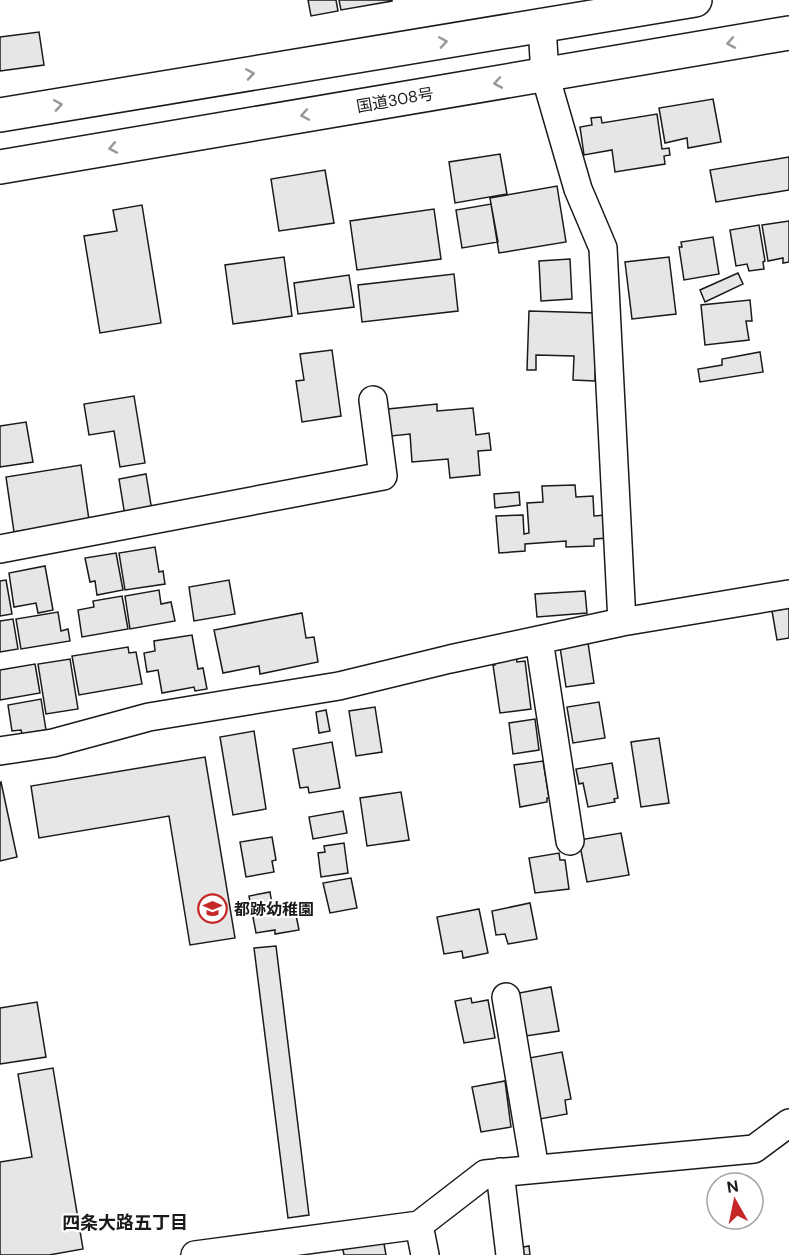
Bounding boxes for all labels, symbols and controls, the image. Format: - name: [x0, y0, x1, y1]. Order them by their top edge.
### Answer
- one-way arrow: [727, 36, 737, 49]
- one-way arrow: [438, 37, 447, 49]
- one-way arrow: [245, 68, 255, 81]
- one-way arrow: [493, 76, 503, 89]
- street label: 国道308号: [355, 83, 435, 117]
- one-way arrow: [53, 100, 62, 112]
- one-way arrow: [301, 109, 310, 121]
- one-way arrow: [108, 141, 118, 153]
- school or university icon: 都跡幼稚園: [197, 893, 229, 925]
- place label: 都跡幼稚園: [234, 899, 314, 920]
- north arrow: [705, 1171, 765, 1231]
- text: N: [725, 1175, 740, 1198]
- district label: 四条大路五丁目: [62, 1211, 188, 1235]

